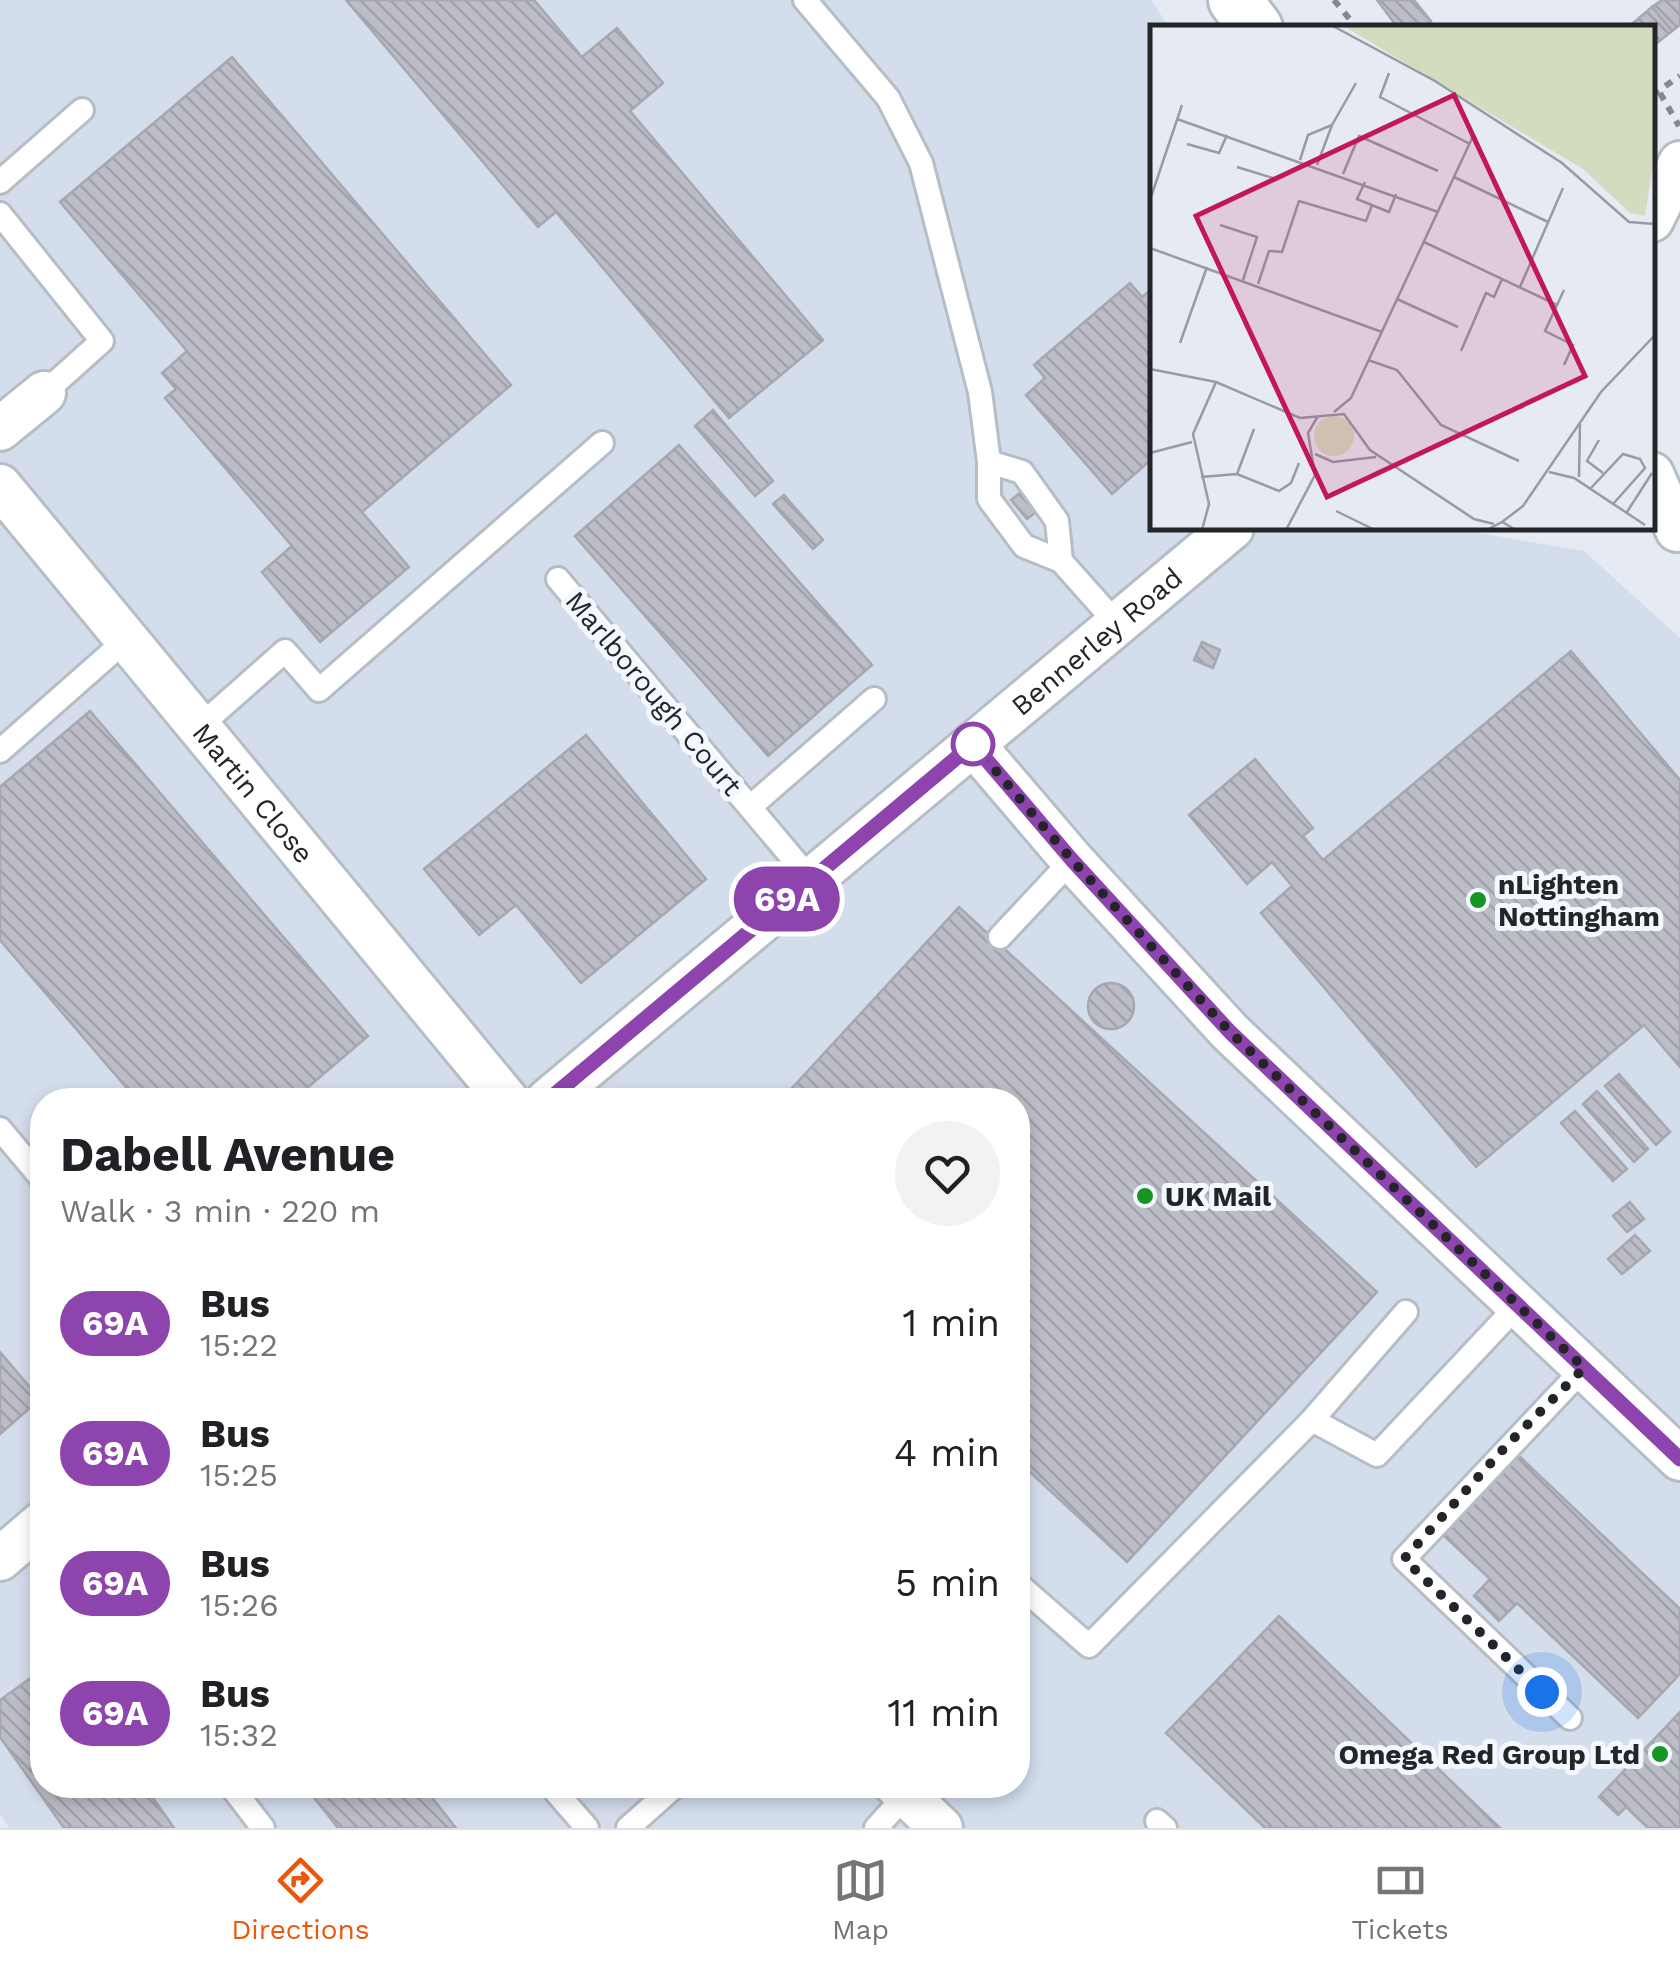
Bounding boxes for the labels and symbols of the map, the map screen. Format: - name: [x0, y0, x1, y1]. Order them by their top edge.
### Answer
- inset map: [1150, 25, 1655, 530]
- street label: Bennerley Road: [1005, 561, 1189, 723]
- street label: Marlborough Court: [559, 585, 749, 802]
- street label: Martin Close: [186, 716, 320, 870]
- unlabelled marker: [952, 723, 994, 765]
- line badge: 69A: [730, 866, 844, 932]
- place label: nLighten Nottingham: [1498, 868, 1660, 933]
- marker: nLighten Nottingham: [1467, 889, 1489, 911]
- place label: UK Mail: [1165, 1180, 1272, 1213]
- marker: UK Mail: [1134, 1185, 1156, 1207]
- your location: [1517, 1667, 1567, 1717]
- place label: Omega Red Group Ltd: [1338, 1738, 1640, 1771]
- marker: Omega Red Group Ltd: [1649, 1743, 1671, 1765]

